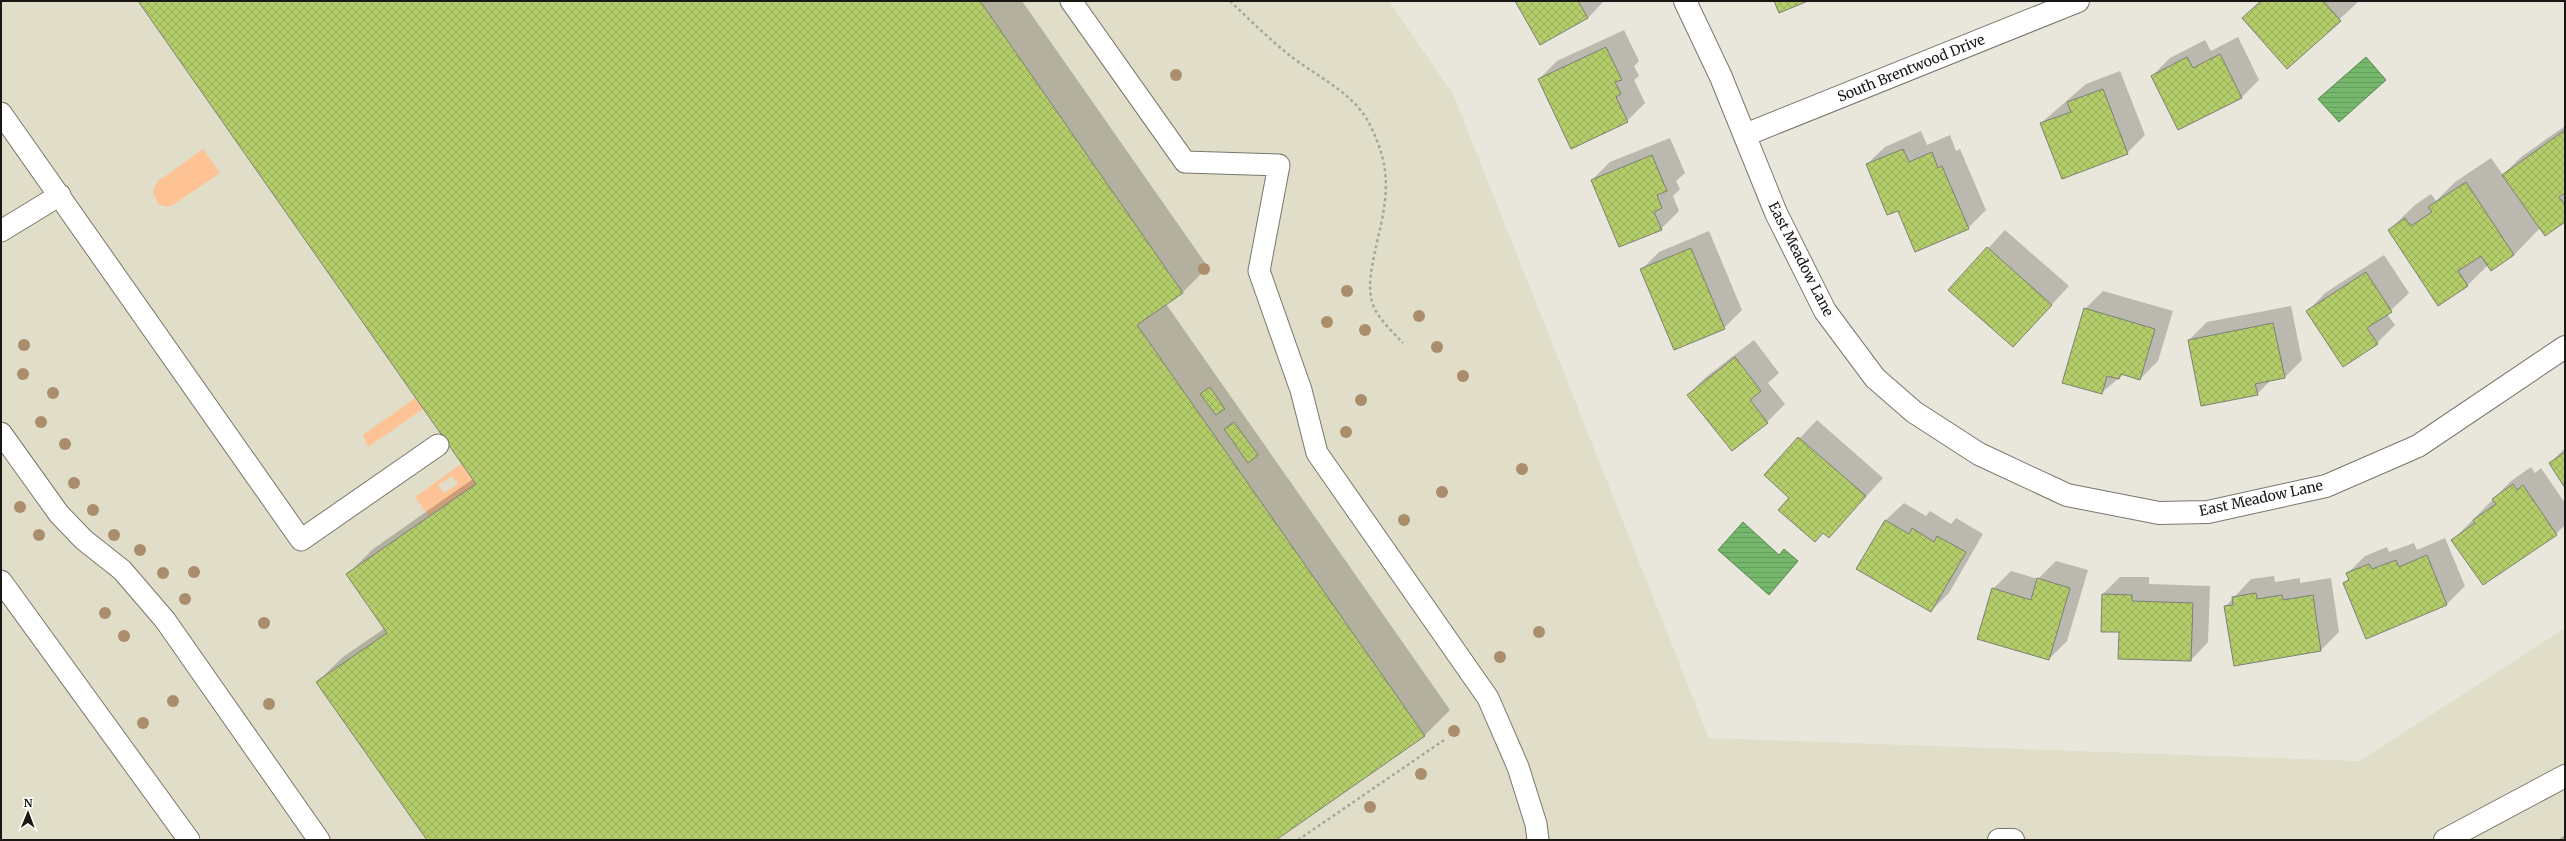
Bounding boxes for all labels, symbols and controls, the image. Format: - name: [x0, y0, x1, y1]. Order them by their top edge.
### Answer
- street label: South Brentwood Drive: [1835, 30, 1987, 106]
- street label: East Meadow Lane: [1764, 199, 1838, 319]
- street label: East Meadow Lane: [2197, 476, 2325, 520]
- north arrow: [8, 793, 48, 833]
- text: N: [24, 796, 33, 810]

